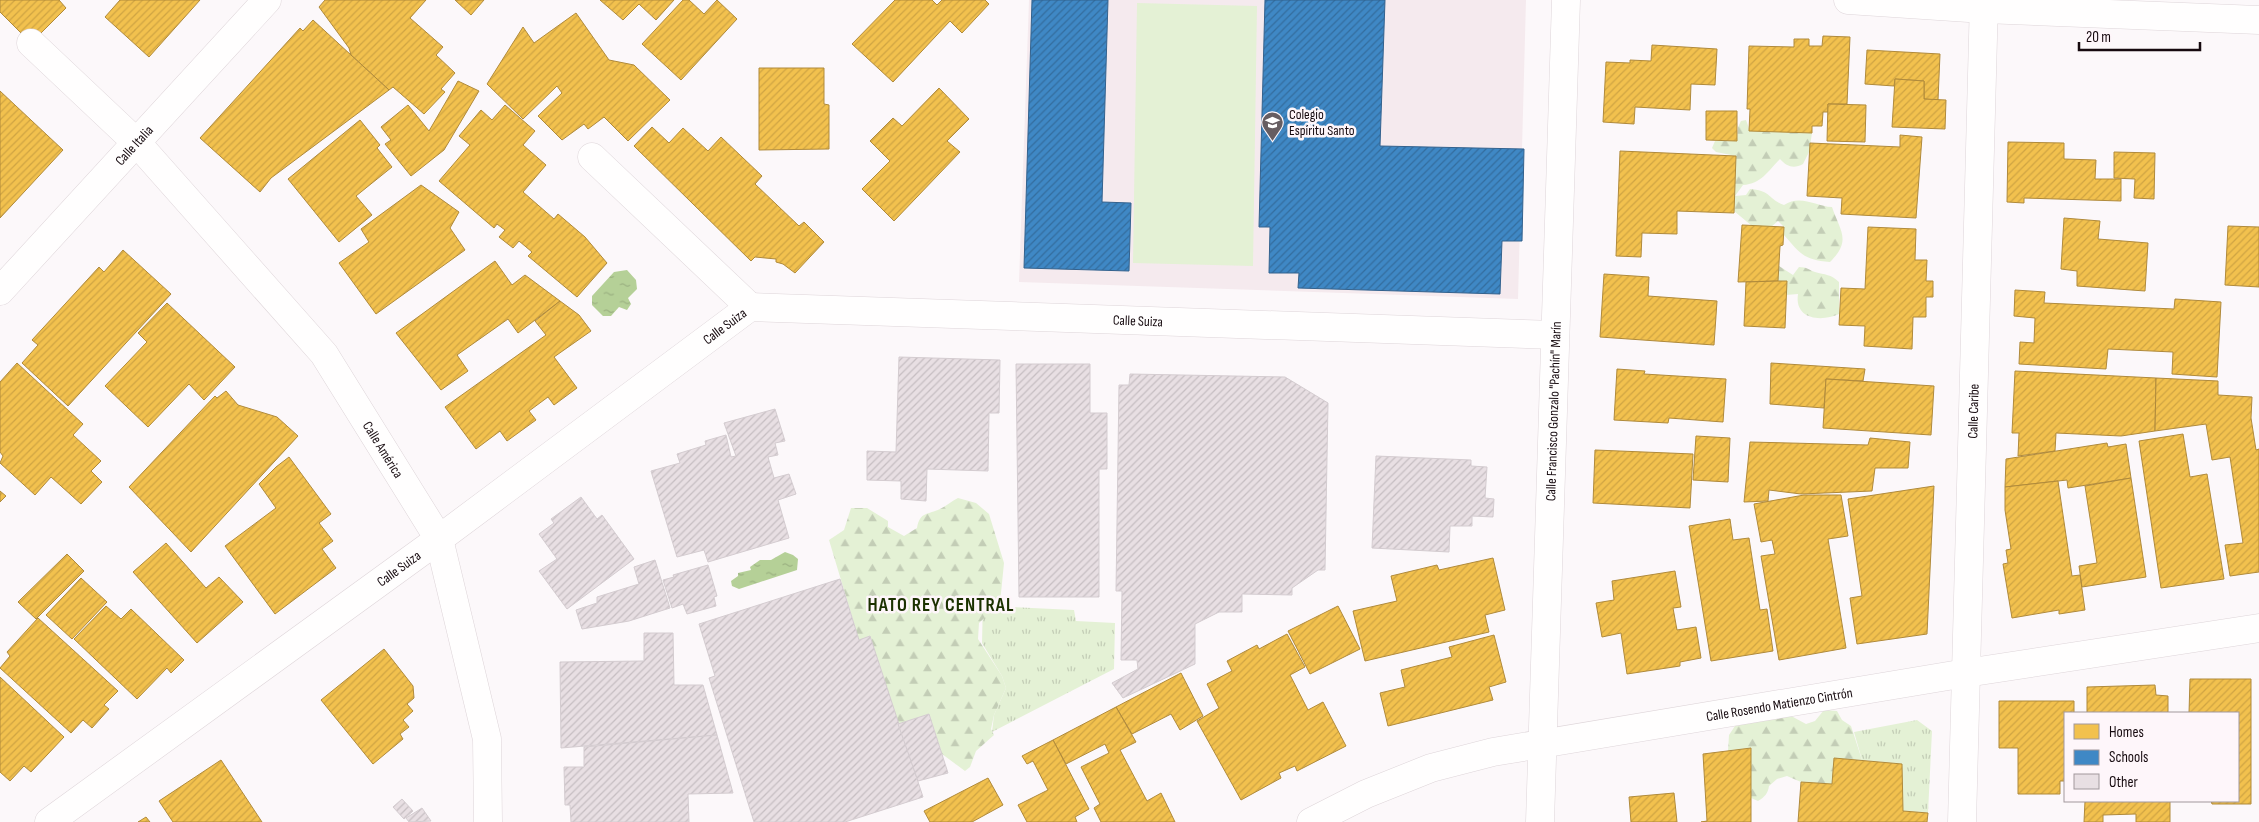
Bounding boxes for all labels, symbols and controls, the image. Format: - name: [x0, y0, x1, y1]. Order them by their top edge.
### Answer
- scale bar: [2079, 20, 2200, 52]
- text: 20 m: [2086, 28, 2111, 47]
- place label: Colegio Espíritu Santo: [1289, 106, 1355, 139]
- school or university icon: Colegio Espíritu Santo: [1261, 110, 1285, 141]
- street label: Calle Italia: [111, 122, 156, 169]
- street label: Calle Suiza: [699, 304, 750, 348]
- street label: Calle Suiza: [1113, 311, 1163, 330]
- street label: Calle Francisco Gonzalo "Pachín" Marín: [1542, 321, 1564, 501]
- street label: Calle Caribe: [1964, 383, 1982, 439]
- street label: Calle América: [359, 418, 407, 481]
- street label: Calle Suiza: [373, 547, 424, 590]
- district label: HATO REY CENTRAL: [868, 594, 1014, 617]
- street label: Calle Rosendo Matienzo Cintrón: [1705, 684, 1854, 725]
- legend: [2064, 712, 2239, 802]
- text: Homes: [2109, 723, 2144, 742]
- text: Schools: [2109, 748, 2148, 767]
- text: Other: [2109, 773, 2138, 792]

